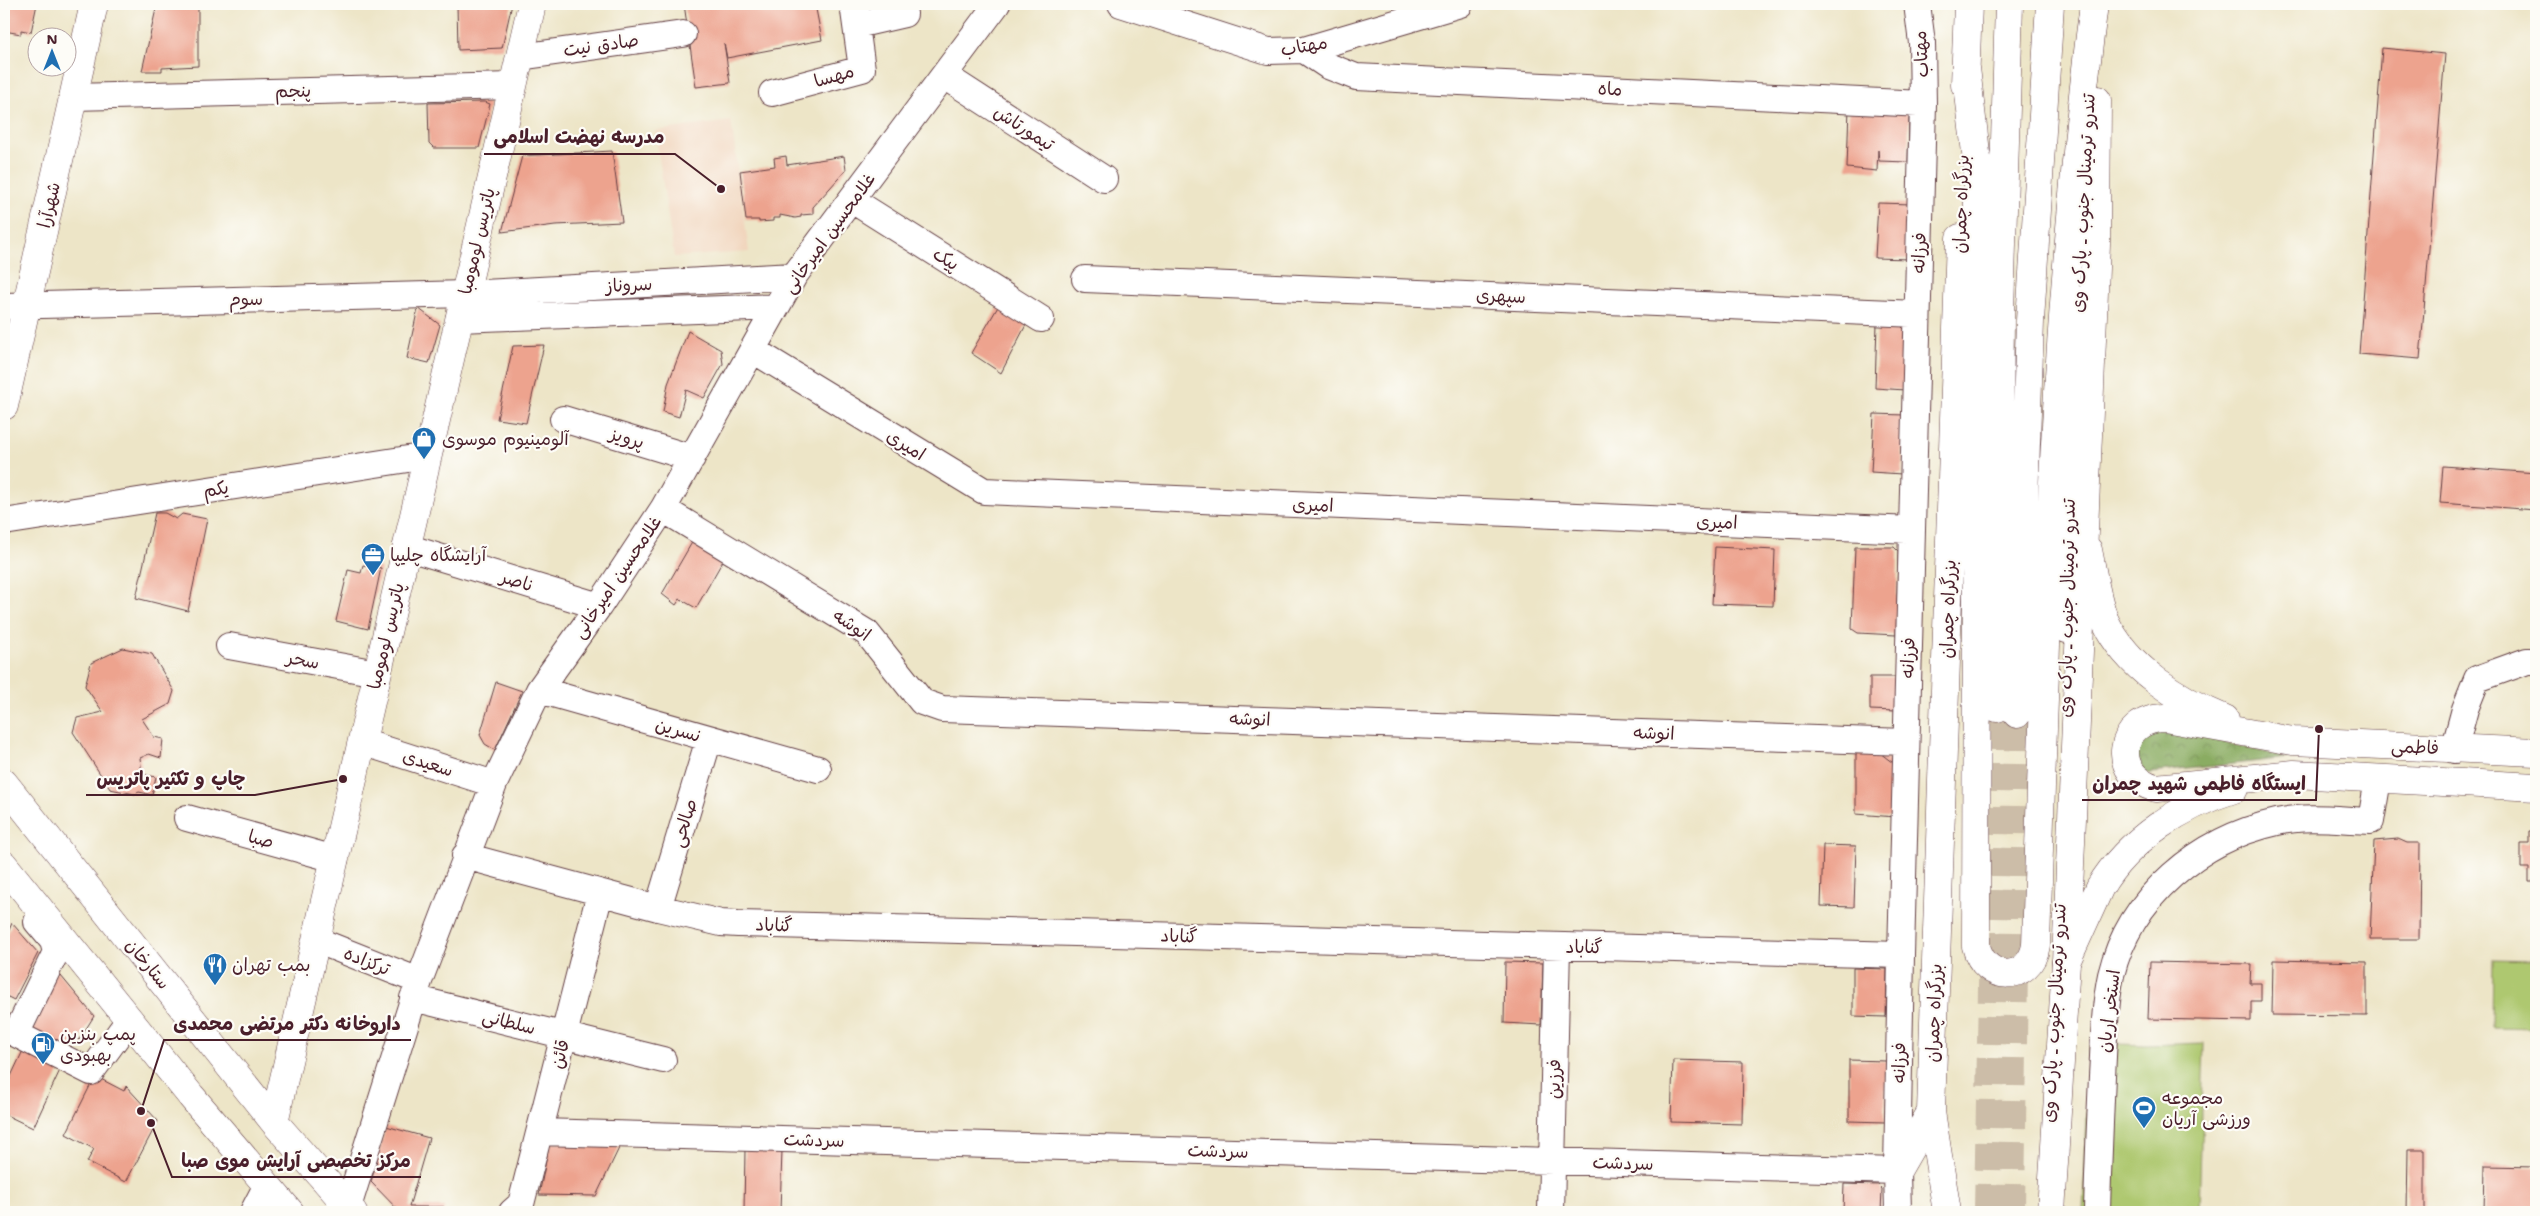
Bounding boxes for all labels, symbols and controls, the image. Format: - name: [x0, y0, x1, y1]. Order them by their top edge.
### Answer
- north arrow: [28, 28, 78, 78]
- street label: صادق نیت: [562, 28, 640, 62]
- text: N: [46, 30, 58, 48]
- street label: مهتاب: [1279, 30, 1329, 62]
- street label: مهتاب: [1908, 30, 1934, 78]
- street label: مهسا: [811, 59, 857, 93]
- street label: ماه: [1597, 76, 1623, 102]
- street label: پنجم: [275, 79, 311, 105]
- street label: تندرو ترمینال جنوب ـ پارک وی: [2065, 92, 2101, 313]
- street label: تیمورتاش: [989, 100, 1059, 157]
- callout: مدرسه نهضت اسلامی: [484, 120, 675, 154]
- text: مدرسه نهضت اسلامی: [494, 124, 664, 149]
- street label: بزرگراه چمران: [1947, 154, 1975, 254]
- street label: غلامحسین امیرخانی: [777, 168, 881, 298]
- street label: شهرآرا: [32, 180, 66, 230]
- street label: پاتریس لومومبا: [453, 185, 501, 297]
- street label: فرزانه: [1906, 232, 1932, 274]
- street label: پیک: [928, 242, 964, 276]
- street label: سروناز: [603, 272, 653, 298]
- street label: سپهری: [1476, 283, 1526, 309]
- street label: سوم: [229, 287, 263, 313]
- street label: پرویز: [605, 421, 647, 455]
- street label: امیری: [882, 424, 930, 466]
- shop icon: آلومینیوم موسوی: [411, 426, 437, 460]
- place label: آلومینیوم موسوی: [442, 427, 570, 453]
- street label: یکم: [202, 475, 231, 505]
- street label: امیری: [1292, 492, 1334, 518]
- street label: تندرو ترمینال جنوب ـ پارک وی: [2053, 497, 2081, 718]
- street label: امیری: [1696, 509, 1738, 535]
- street label: غلامحسین امیرخانی: [567, 511, 667, 643]
- office icon: آرایشگاه چلیپا: [360, 542, 386, 576]
- place label: آرایشگاه چلیپا: [390, 543, 488, 567]
- street label: بزرگراه چمران: [1934, 559, 1962, 659]
- street label: ناصر: [495, 564, 537, 597]
- street label: پاتریس لومومبا: [362, 580, 410, 692]
- street label: انوشه: [828, 603, 876, 647]
- street label: فرزانه: [1895, 637, 1921, 679]
- street label: سحر: [283, 645, 321, 675]
- street label: انوشه: [1229, 706, 1271, 732]
- street label: نسرین: [653, 712, 703, 748]
- street label: انوشه: [1633, 720, 1675, 746]
- street label: فاطمی: [2390, 734, 2440, 760]
- street label: سعیدی: [400, 744, 456, 782]
- callout: چاپ و تکثیر پاتریس: [86, 761, 255, 795]
- text: چاپ و تکثیر پاتریس: [97, 766, 245, 791]
- callout: ایستگاه فاطمی شهید چمران: [2082, 766, 2316, 800]
- text: ایستگاه فاطمی شهید چمران: [2092, 771, 2306, 796]
- street label: صالحی: [665, 796, 703, 850]
- street label: صبا: [245, 824, 277, 854]
- street label: تندرو ترمینال جنوب ـ پارک وی: [2036, 902, 2072, 1123]
- street label: گناباد: [755, 912, 793, 938]
- street label: گناباد: [1160, 923, 1198, 949]
- street label: ستارخان: [120, 934, 176, 994]
- street label: گناباد: [1565, 935, 1603, 959]
- street label: ترکزاده: [340, 941, 394, 981]
- restaurant icon: بمب تهران: [202, 952, 228, 986]
- place label: بمب تهران: [232, 953, 311, 977]
- street label: بزرگراه چمران: [1920, 963, 1948, 1063]
- street label: استخر اریان: [2092, 968, 2126, 1054]
- street label: سلطانی: [480, 1004, 538, 1040]
- callout: داروخانه دکتر مرتضی محمدی: [164, 1006, 411, 1040]
- text: داروخانه دکتر مرتضی محمدی: [173, 1011, 401, 1037]
- place label: پمپ بنزین بهبودی: [60, 1022, 136, 1067]
- fuel station icon: پمپ بنزین بهبودی: [30, 1031, 56, 1065]
- street label: قائن: [545, 1037, 575, 1071]
- street label: فرزانه: [1887, 1042, 1911, 1084]
- street label: فرزین: [1542, 1059, 1566, 1099]
- place label: مجموعه ورزشی آریان: [2162, 1086, 2251, 1131]
- sports icon: مجموعه ورزشی آریان: [2131, 1095, 2157, 1129]
- street label: سردشت: [783, 1127, 845, 1153]
- street label: سردشت: [1187, 1138, 1249, 1164]
- callout: مرکز تخصصی آرایش موی صبا: [172, 1143, 421, 1177]
- text: مرکز تخصصی آرایش موی صبا: [181, 1148, 411, 1173]
- street label: سردشت: [1592, 1150, 1654, 1176]

